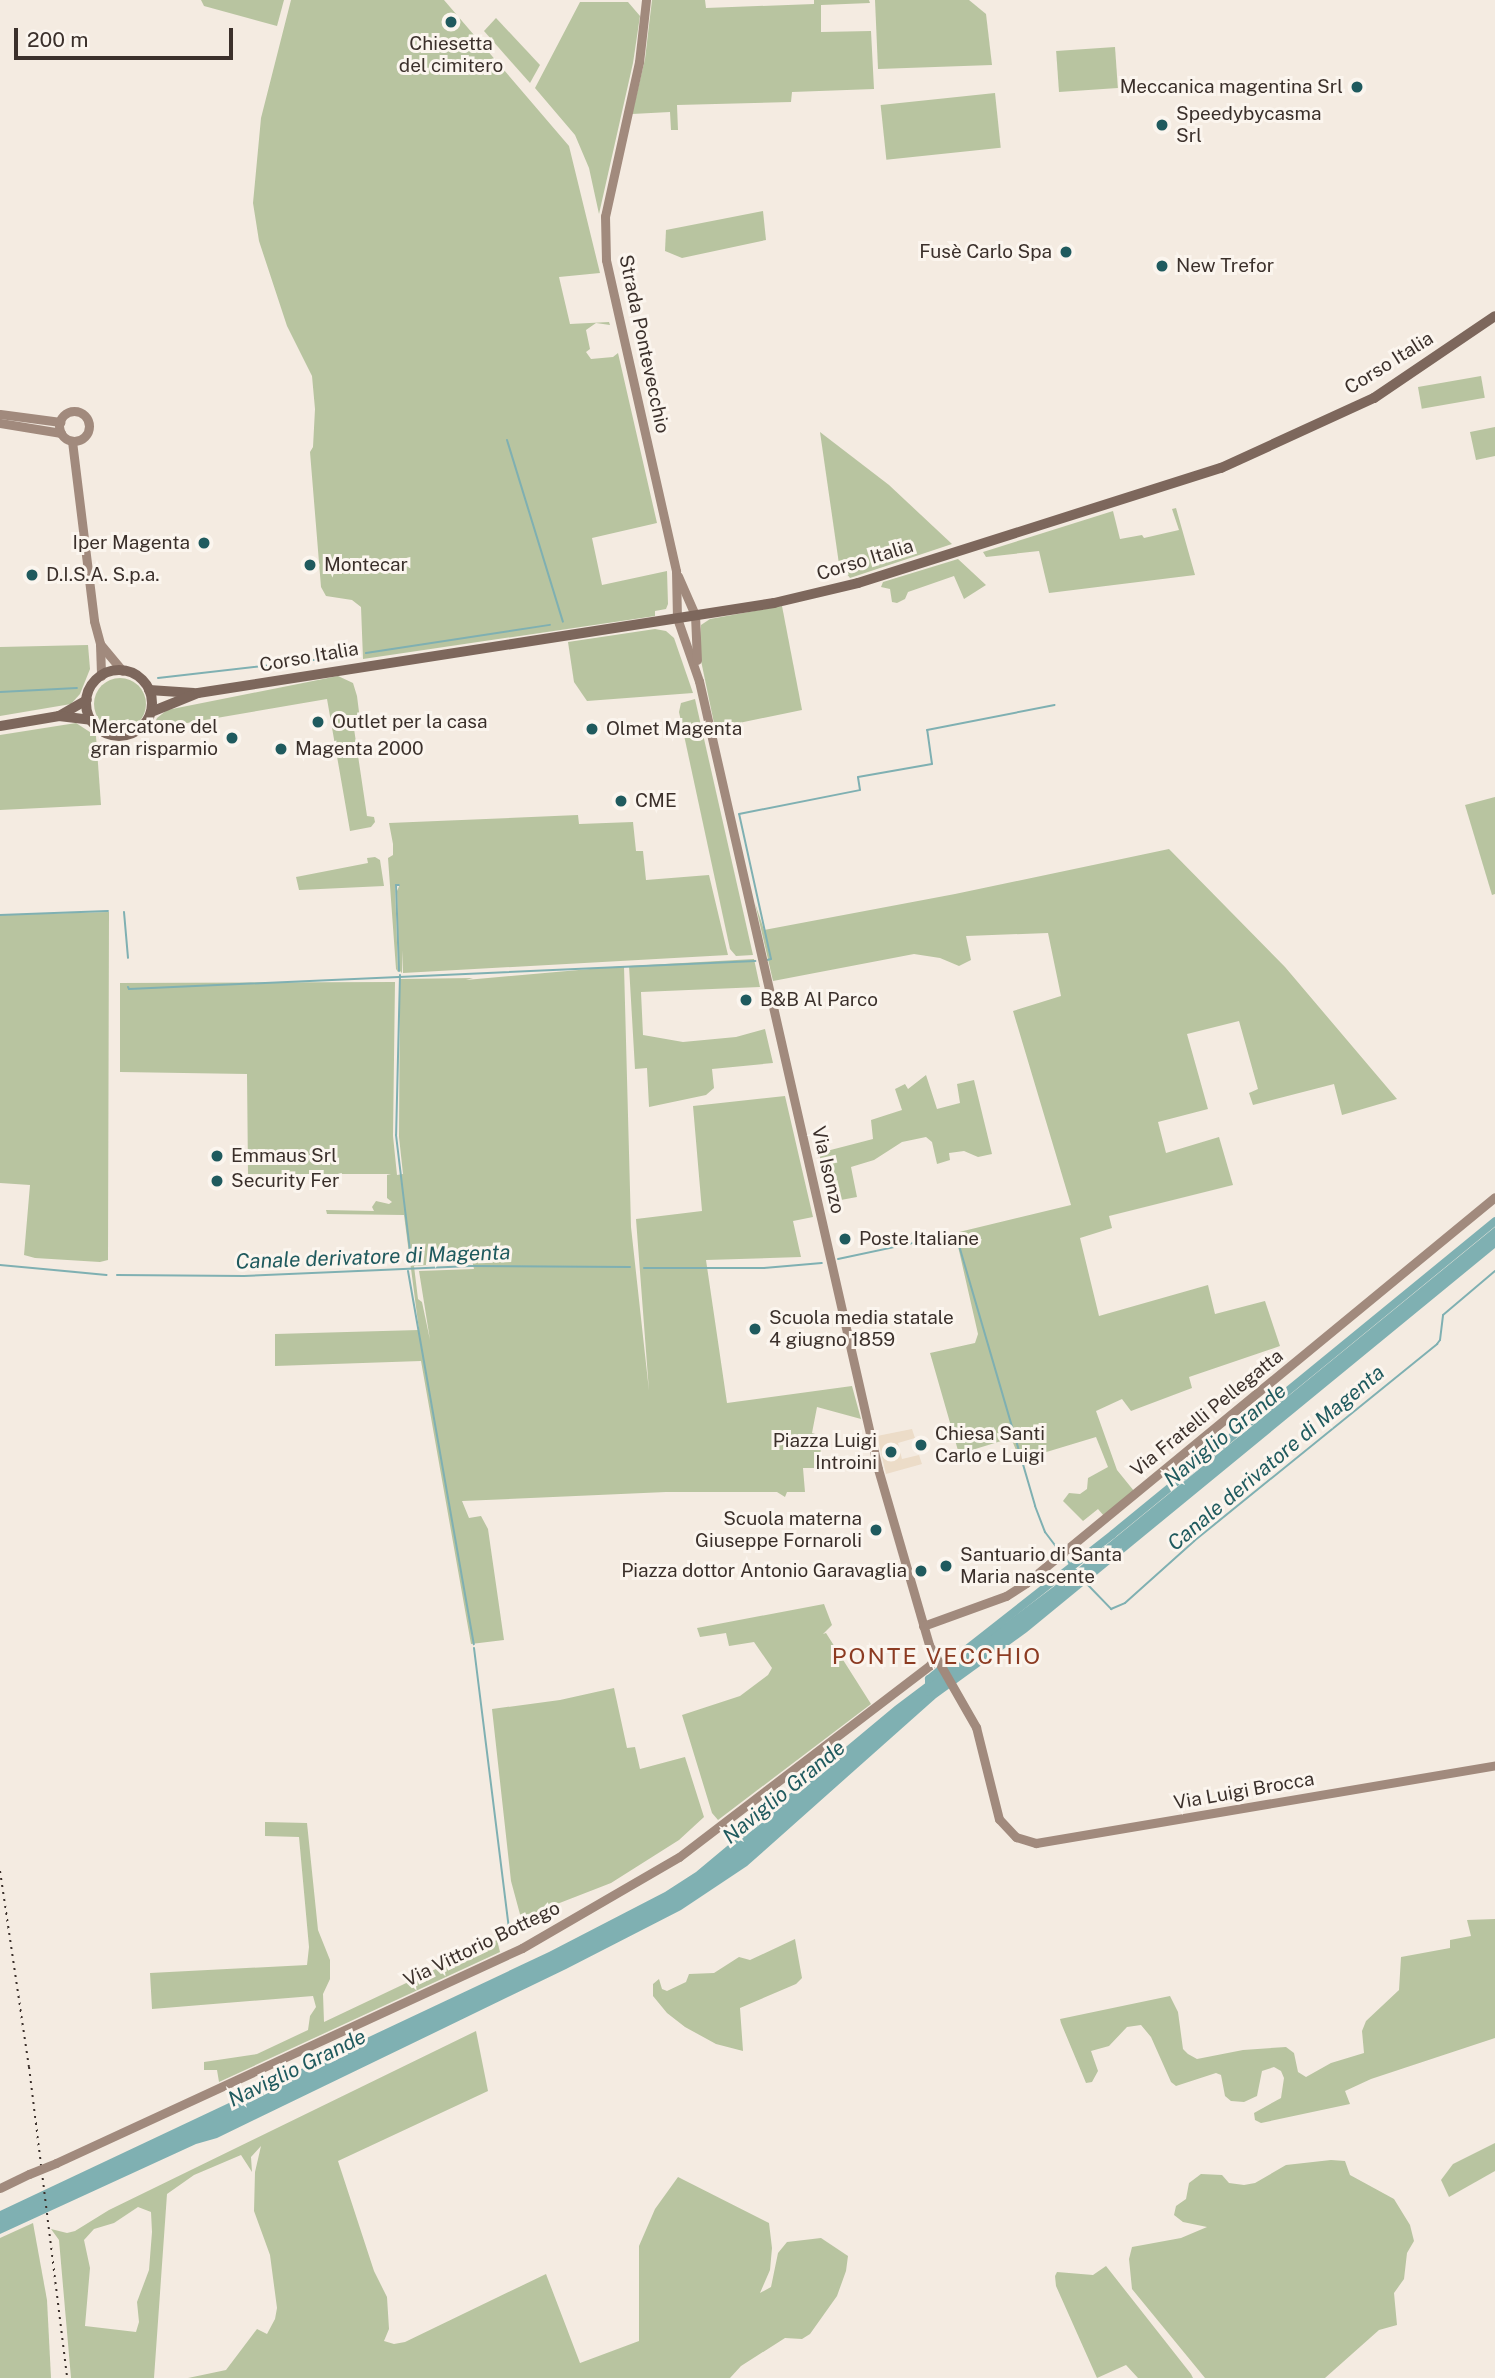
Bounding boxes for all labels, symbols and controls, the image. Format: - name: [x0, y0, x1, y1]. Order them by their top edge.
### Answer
- scale bar: [18, 14, 236, 58]
- marker: Chiesetta del cimitero: [443, 14, 459, 30]
- text: 200 m: [27, 27, 88, 52]
- place label: Chiesetta del cimitero: [399, 33, 503, 77]
- place label: Meccanica magentina Srl: [1120, 76, 1343, 98]
- marker: Meccanica magentina Srl: [1349, 79, 1365, 95]
- place label: Speedybycasma Srl: [1176, 103, 1321, 147]
- marker: Speedybycasma Srl: [1154, 117, 1170, 133]
- place label: Fusè Carlo Spa: [919, 241, 1052, 263]
- marker: Fusè Carlo Spa: [1058, 244, 1074, 260]
- street label: Strada Pontevecchio: [614, 253, 674, 435]
- place label: New Trefor: [1176, 255, 1274, 277]
- marker: New Trefor: [1154, 258, 1170, 274]
- street label: Corso Italia: [1341, 327, 1437, 399]
- place label: Iper Magenta: [73, 532, 190, 554]
- street label: Corso Italia: [814, 534, 916, 586]
- marker: Iper Magenta: [196, 535, 212, 551]
- place label: Montecar: [324, 554, 408, 576]
- marker: Montecar: [302, 557, 318, 573]
- place label: D.I.S.A. S.p.a.: [46, 564, 160, 586]
- marker: D.I.S.A. S.p.a.: [24, 567, 40, 583]
- street label: Corso Italia: [258, 637, 360, 677]
- place label: Outlet per la casa: [332, 711, 488, 733]
- marker: Outlet per la casa: [310, 714, 326, 730]
- place label: Mercatone del gran risparmio: [90, 716, 218, 760]
- place label: Olmet Magenta: [606, 718, 742, 740]
- marker: Olmet Magenta: [584, 721, 600, 737]
- marker: Mercatone del gran risparmio: [224, 730, 240, 746]
- place label: Magenta 2000: [295, 738, 424, 760]
- marker: Magenta 2000: [273, 741, 289, 757]
- place label: CME: [635, 790, 677, 812]
- marker: CME: [613, 793, 629, 809]
- place label: B&B Al Parco: [760, 989, 878, 1011]
- marker: B&B Al Parco: [738, 992, 754, 1008]
- street label: Via Isonzo: [807, 1124, 849, 1216]
- place label: Emmaus Srl: [231, 1145, 337, 1167]
- marker: Emmaus Srl: [209, 1148, 225, 1164]
- place label: Security Fer: [231, 1170, 339, 1192]
- marker: Security Fer: [209, 1173, 225, 1189]
- place label: Poste Italiane: [859, 1228, 979, 1250]
- marker: Poste Italiane: [837, 1231, 853, 1247]
- water label: Canale derivatore di Magenta: [235, 1240, 511, 1274]
- place label: Scuola media statale 4 giugno 1859: [769, 1307, 954, 1351]
- marker: Scuola media statale 4 giugno 1859: [747, 1321, 763, 1337]
- street label: Via Fratelli Pellegatta: [1126, 1345, 1288, 1481]
- water label: Canale derivatore di Magenta: [1162, 1360, 1390, 1556]
- water label: Naviglio Grande: [1159, 1378, 1291, 1492]
- place label: Chiesa Santi Carlo e Luigi: [935, 1423, 1045, 1467]
- place label: Piazza Luigi Introini: [773, 1430, 877, 1474]
- marker: Chiesa Santi Carlo e Luigi: [913, 1437, 929, 1453]
- marker: Piazza Luigi Introini: [883, 1444, 899, 1460]
- place label: Scuola materna Giuseppe Fornaroli: [695, 1508, 862, 1552]
- marker: Scuola materna Giuseppe Fornaroli: [868, 1522, 884, 1538]
- place label: Santuario di Santa Maria nascente: [960, 1544, 1122, 1588]
- marker: Santuario di Santa Maria nascente: [938, 1558, 954, 1574]
- place label: Piazza dottor Antonio Garavaglia: [621, 1560, 907, 1582]
- marker: Piazza dottor Antonio Garavaglia: [913, 1563, 929, 1579]
- district label: PONTE VECCHIO: [833, 1642, 1041, 1670]
- water label: Naviglio Grande: [718, 1735, 850, 1849]
- street label: Via Luigi Brocca: [1172, 1767, 1316, 1815]
- street label: Via Vittorio Bottego: [400, 1896, 564, 1992]
- water label: Naviglio Grande: [224, 2024, 370, 2112]

